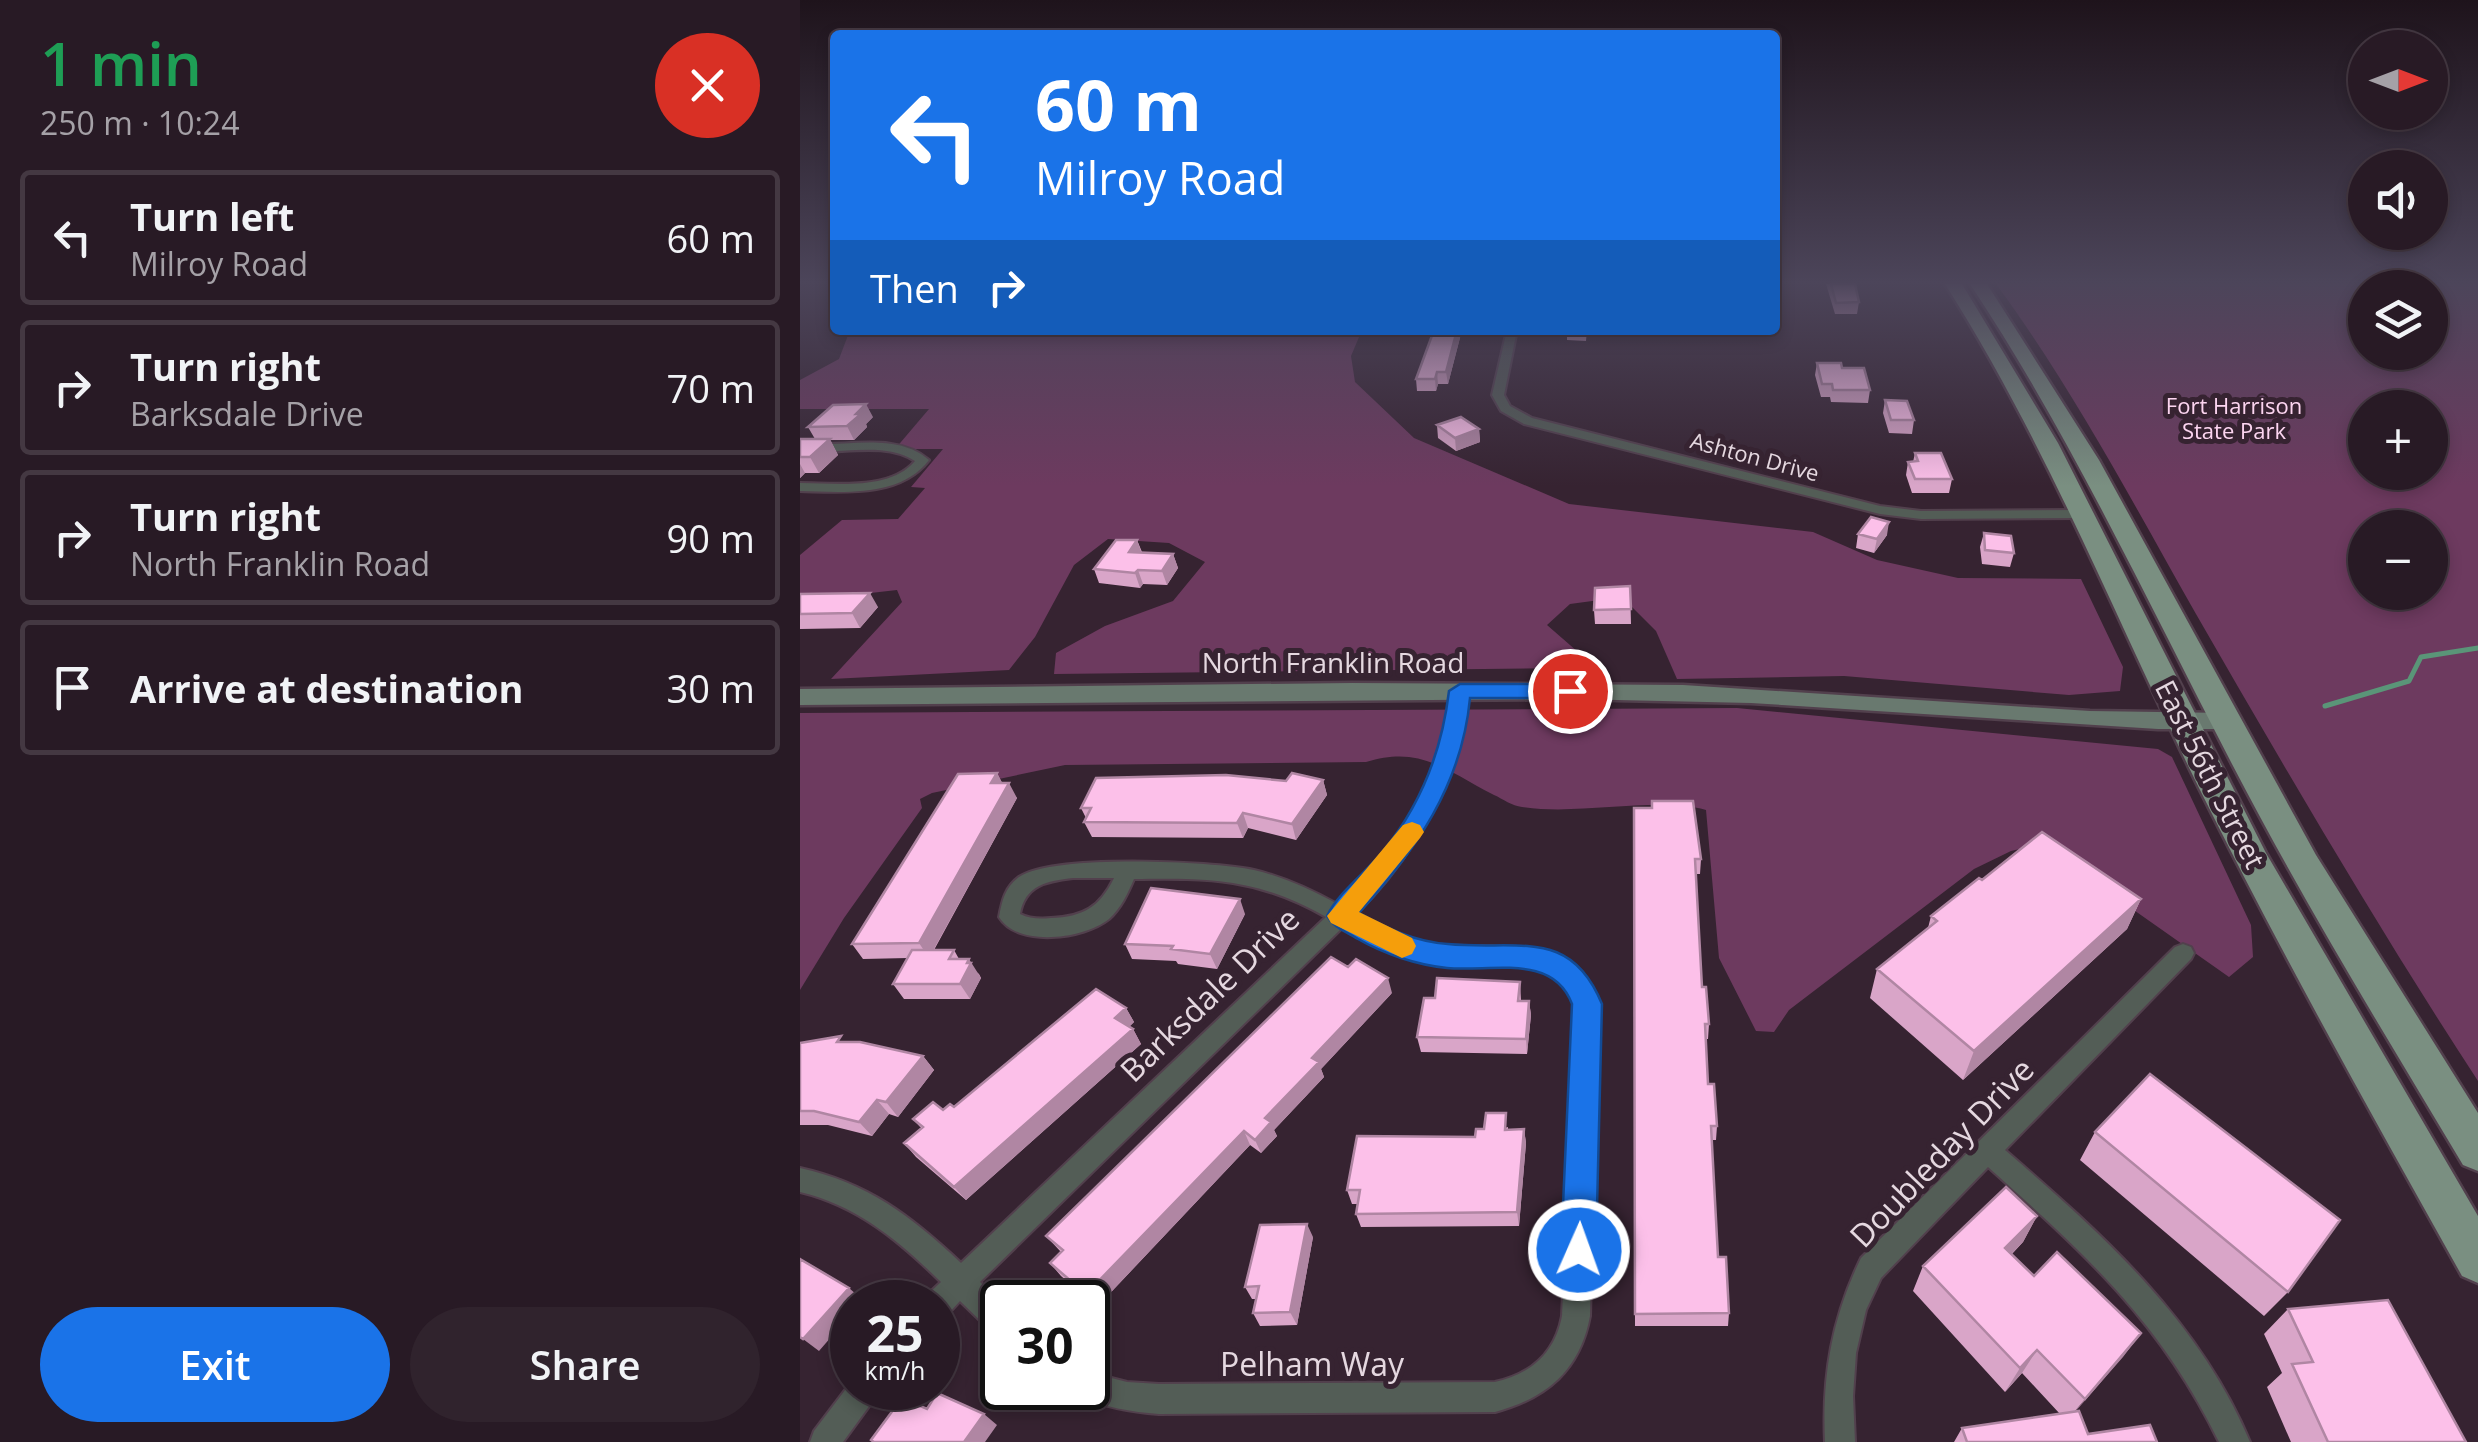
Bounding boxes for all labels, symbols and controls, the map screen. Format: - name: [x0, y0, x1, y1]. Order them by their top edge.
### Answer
- text: 1 min: [40, 22, 202, 104]
- north arrow: [2348, 30, 2448, 130]
- map controls: [2348, 30, 2448, 610]
- button: close: [655, 33, 760, 138]
- text: 60 m: [1035, 56, 1202, 152]
- icon: left: [870, 70, 1000, 200]
- text: 250 m · 10:24: [40, 101, 239, 144]
- text: Milroy Road: [1035, 147, 1285, 208]
- button: sound: [2348, 150, 2448, 250]
- text: Turn left: [130, 190, 294, 242]
- icon: left: [45, 210, 100, 265]
- text: 60 m: [666, 212, 755, 264]
- text: Milroy Road: [130, 242, 308, 285]
- icon: right: [979, 260, 1034, 315]
- text: Then: [870, 262, 959, 314]
- button: layers: [2348, 270, 2448, 370]
- text: Turn right: [130, 340, 321, 392]
- icon: right: [45, 360, 100, 415]
- text: 70 m: [666, 362, 755, 414]
- park label: Fort Harrison State Park: [2166, 390, 2302, 445]
- button: +: [2348, 390, 2448, 490]
- text: Barksdale Drive: [130, 392, 364, 435]
- street label: Ashton Drive: [1687, 424, 1823, 488]
- text: Turn right: [130, 490, 321, 542]
- icon: right: [45, 510, 100, 565]
- button: −: [2348, 510, 2448, 610]
- text: 90 m: [666, 512, 755, 564]
- text: North Franklin Road: [130, 542, 430, 585]
- street label: North Franklin Road: [1202, 643, 1464, 681]
- pin: [1528, 649, 1613, 734]
- icon: arrive: [45, 660, 100, 715]
- text: Arrive at destination: [130, 662, 524, 714]
- text: 30 m: [666, 662, 755, 714]
- icon: arrive: [1543, 664, 1598, 719]
- street label: East 56th Street: [2147, 673, 2275, 875]
- street label: Barksdale Drive: [1110, 897, 1308, 1091]
- street label: Doubleday Drive: [1839, 1048, 2043, 1256]
- position arrow: [1527, 1198, 1631, 1302]
- speed limit sign: 30: [980, 1280, 1110, 1410]
- text: 25: [866, 1299, 924, 1367]
- button: Exit: [40, 1307, 390, 1422]
- button: Share: [410, 1307, 760, 1422]
- street label: Pelham Way: [1220, 1342, 1405, 1385]
- text: km/h: [865, 1353, 925, 1387]

